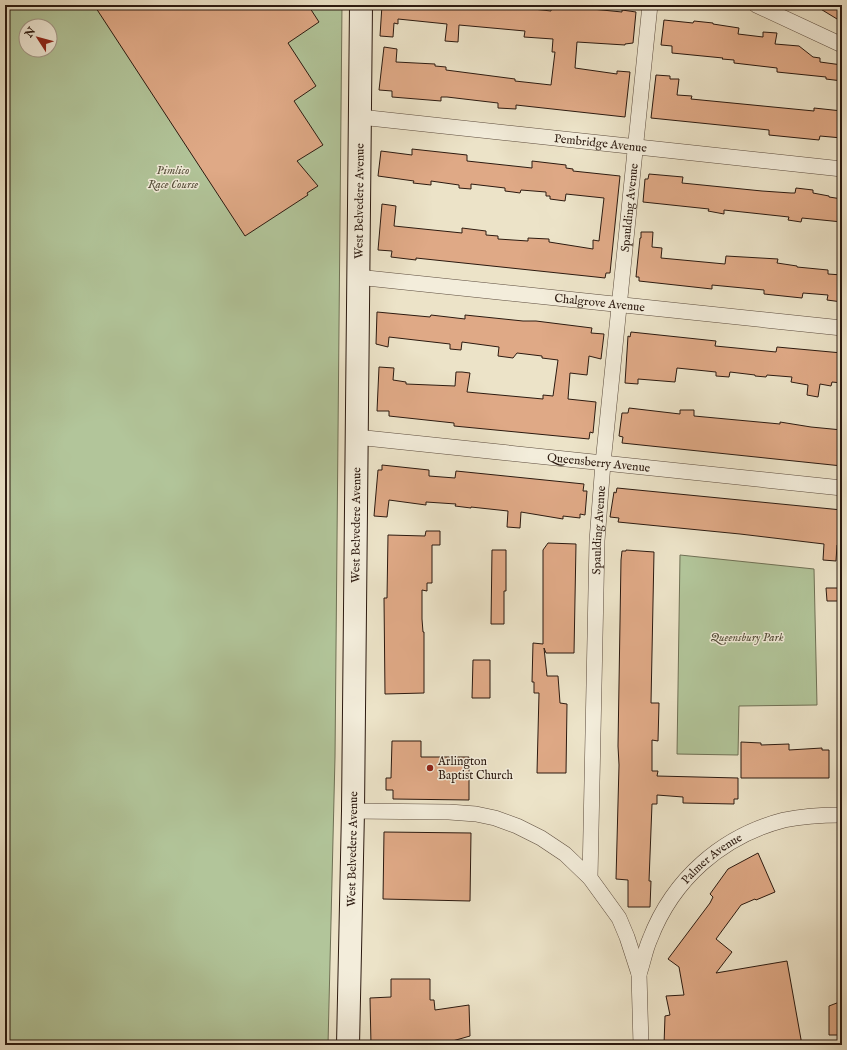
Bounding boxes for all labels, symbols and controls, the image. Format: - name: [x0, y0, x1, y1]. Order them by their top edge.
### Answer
- north arrow: [18, 18, 58, 58]
- text: N: [22, 24, 39, 41]
- street label: Pembridge Avenue: [553, 131, 648, 155]
- street label: West Belvedere Avenue: [351, 143, 367, 259]
- street label: Spaulding Avenue: [617, 162, 641, 253]
- park label: Pimlico Race Course: [148, 163, 198, 192]
- street label: Chalgrove Avenue: [554, 290, 646, 315]
- street label: Queensberry Avenue: [546, 450, 652, 475]
- street label: West Belvedere Avenue: [348, 467, 364, 583]
- street label: Spaulding Avenue: [589, 485, 609, 575]
- park label: Queensbury Park: [711, 630, 784, 645]
- place label: Arlington Baptist Church: [437, 754, 514, 784]
- marker: Arlington Baptist Church: [425, 763, 435, 773]
- street label: West Belvedere Avenue: [343, 791, 361, 907]
- street label: Palmer Avenue: [678, 830, 745, 887]

